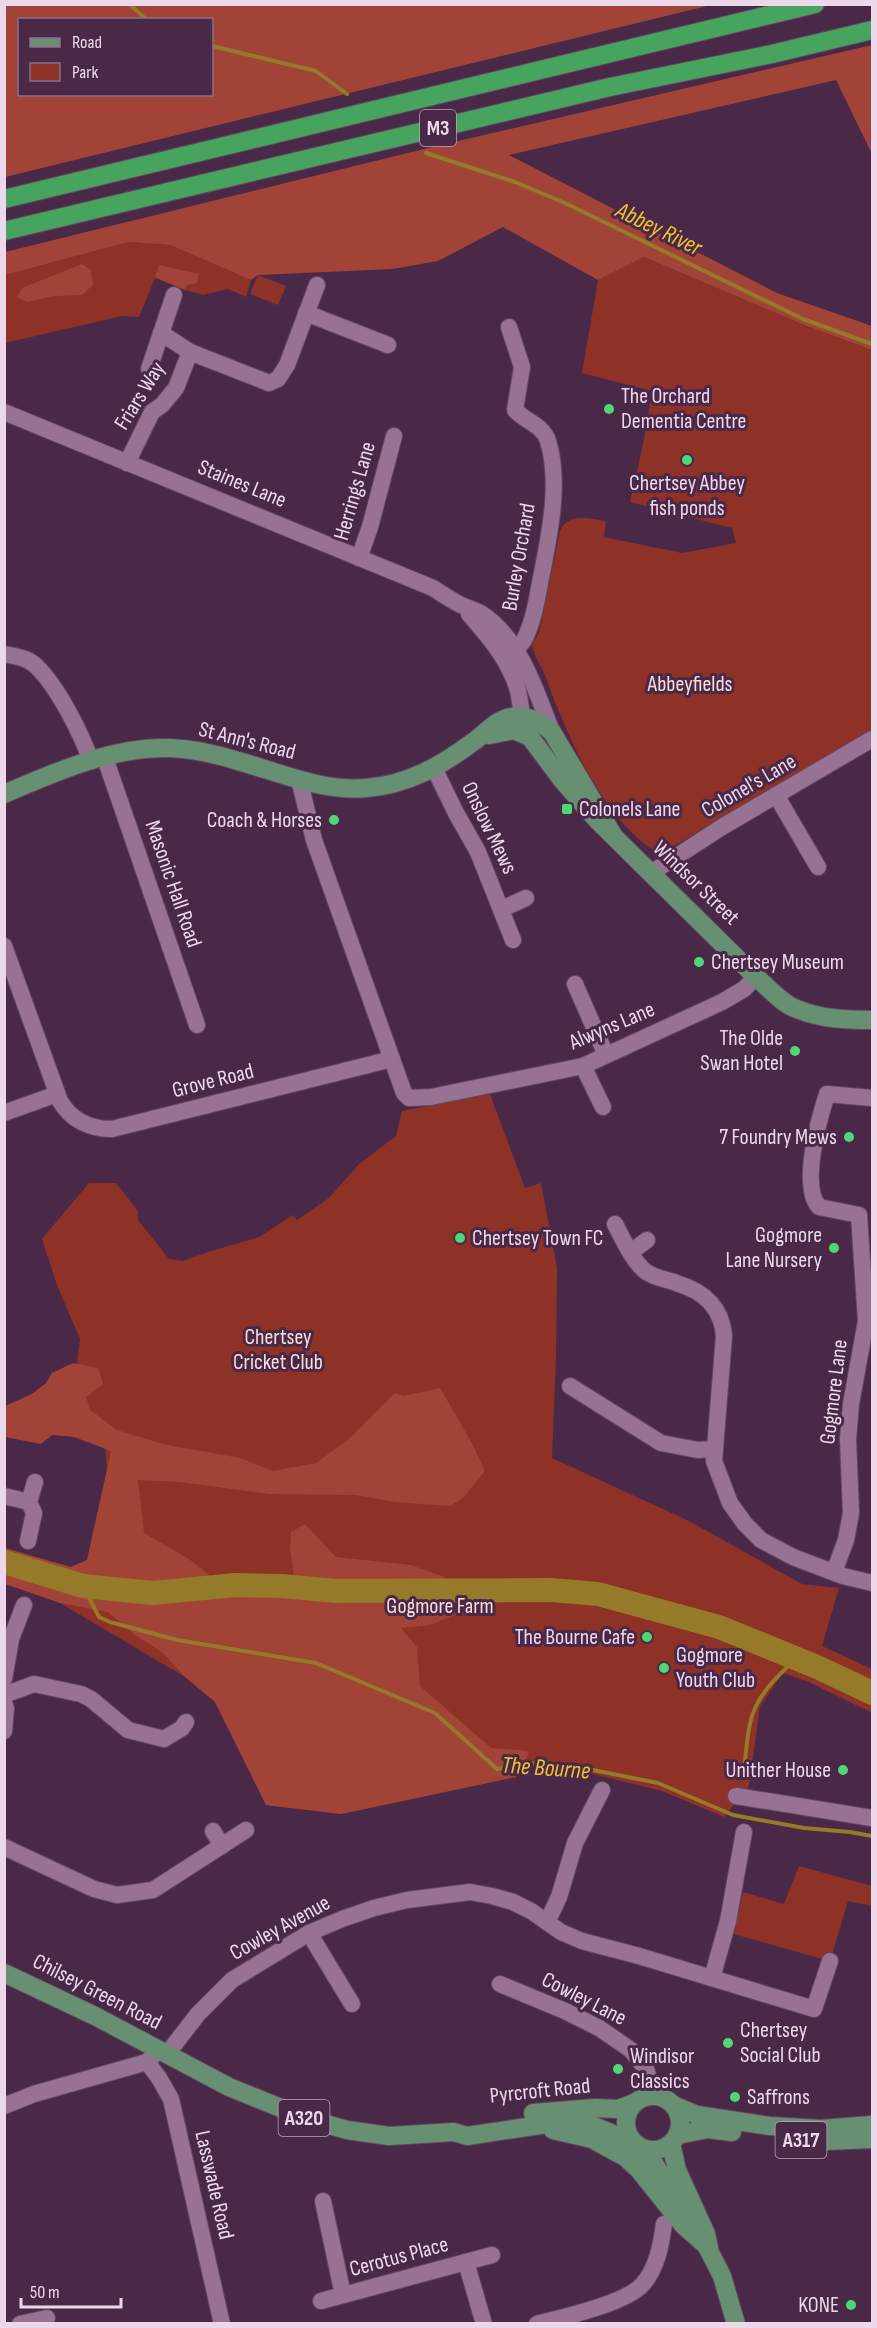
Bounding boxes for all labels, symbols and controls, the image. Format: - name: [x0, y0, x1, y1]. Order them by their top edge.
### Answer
- legend: [18, 18, 213, 96]
- text: Road: [72, 32, 102, 53]
- text: Park: [72, 62, 98, 83]
- road number: M3: [420, 110, 456, 146]
- water label: Abbey River: [610, 195, 708, 263]
- street label: Friars Way: [109, 357, 172, 435]
- place label: The Orchard Dementia Centre: [621, 383, 746, 435]
- marker: The Orchard Dementia Centre: [602, 402, 616, 416]
- street label: Herrings Lane: [328, 439, 382, 543]
- marker: Chertsey Abbey fish ponds: [680, 453, 694, 467]
- street label: Staines Lane: [194, 454, 290, 514]
- place label: Chertsey Abbey fish ponds: [629, 470, 745, 522]
- street label: Burley Orchard: [496, 501, 542, 613]
- park label: Abbeyfields: [647, 671, 733, 698]
- street label: St Ann's Road: [196, 716, 298, 766]
- street label: Colonel's Lane: [697, 748, 801, 824]
- street label: Onslow Mews: [455, 777, 523, 879]
- place label: Colonels Lane: [579, 796, 680, 823]
- marker: Colonels Lane: [560, 802, 574, 816]
- place label: Coach & Horses: [207, 807, 322, 834]
- marker: Coach & Horses: [327, 813, 341, 827]
- street label: Masonic Hall Road: [139, 817, 207, 951]
- street label: Windsor Street: [647, 835, 745, 931]
- place label: Chertsey Museum: [711, 949, 844, 976]
- marker: Chertsey Museum: [692, 955, 706, 969]
- street label: Alwyns Lane: [564, 996, 659, 1056]
- place label: The Olde Swan Hotel: [700, 1025, 783, 1077]
- marker: The Olde Swan Hotel: [788, 1044, 802, 1058]
- street label: Grove Road: [169, 1058, 257, 1104]
- place label: 7 Foundry Mews: [719, 1124, 837, 1151]
- marker: 7 Foundry Mews: [842, 1130, 856, 1144]
- place label: Gogmore Lane Nursery: [726, 1222, 823, 1274]
- place label: Chertsey Town FC: [472, 1225, 603, 1252]
- marker: Chertsey Town FC: [453, 1231, 467, 1245]
- marker: Gogmore Lane Nursery: [827, 1241, 841, 1255]
- park label: Chertsey Cricket Club: [233, 1324, 323, 1376]
- street label: Gogmore Lane: [814, 1338, 854, 1446]
- park label: Gogmore Farm: [386, 1593, 494, 1620]
- place label: The Bourne Cafe: [515, 1624, 635, 1651]
- marker: The Bourne Cafe: [640, 1630, 654, 1644]
- place label: Gogmore Youth Club: [676, 1642, 755, 1694]
- marker: Gogmore Youth Club: [657, 1661, 671, 1675]
- water label: The Bourne: [501, 1750, 591, 1786]
- place label: Unither House: [726, 1757, 831, 1784]
- marker: Unither House: [836, 1763, 850, 1777]
- street label: Cowley Avenue: [225, 1889, 335, 1967]
- street label: Chilsey Green Road: [28, 1948, 166, 2036]
- street label: Cowley Lane: [537, 1966, 631, 2032]
- place label: Chertsey Social Club: [740, 2017, 821, 2069]
- marker: Chertsey Social Club: [721, 2036, 735, 2050]
- place label: Windisor Classics: [630, 2043, 694, 2095]
- marker: Windisor Classics: [611, 2062, 625, 2076]
- street label: Pyrcroft Road: [488, 2072, 592, 2110]
- place label: Saffrons: [747, 2084, 810, 2111]
- marker: Saffrons: [728, 2090, 742, 2104]
- road number: A320: [278, 2100, 330, 2136]
- road number: A317: [776, 2122, 826, 2158]
- street label: Lasswade Road: [188, 2128, 240, 2242]
- street label: Cerotus Place: [347, 2231, 451, 2283]
- scale bar: [21, 2271, 122, 2309]
- text: 50 m: [30, 2282, 60, 2303]
- place label: KONE: [798, 2292, 839, 2319]
- marker: KONE: [844, 2298, 858, 2312]

